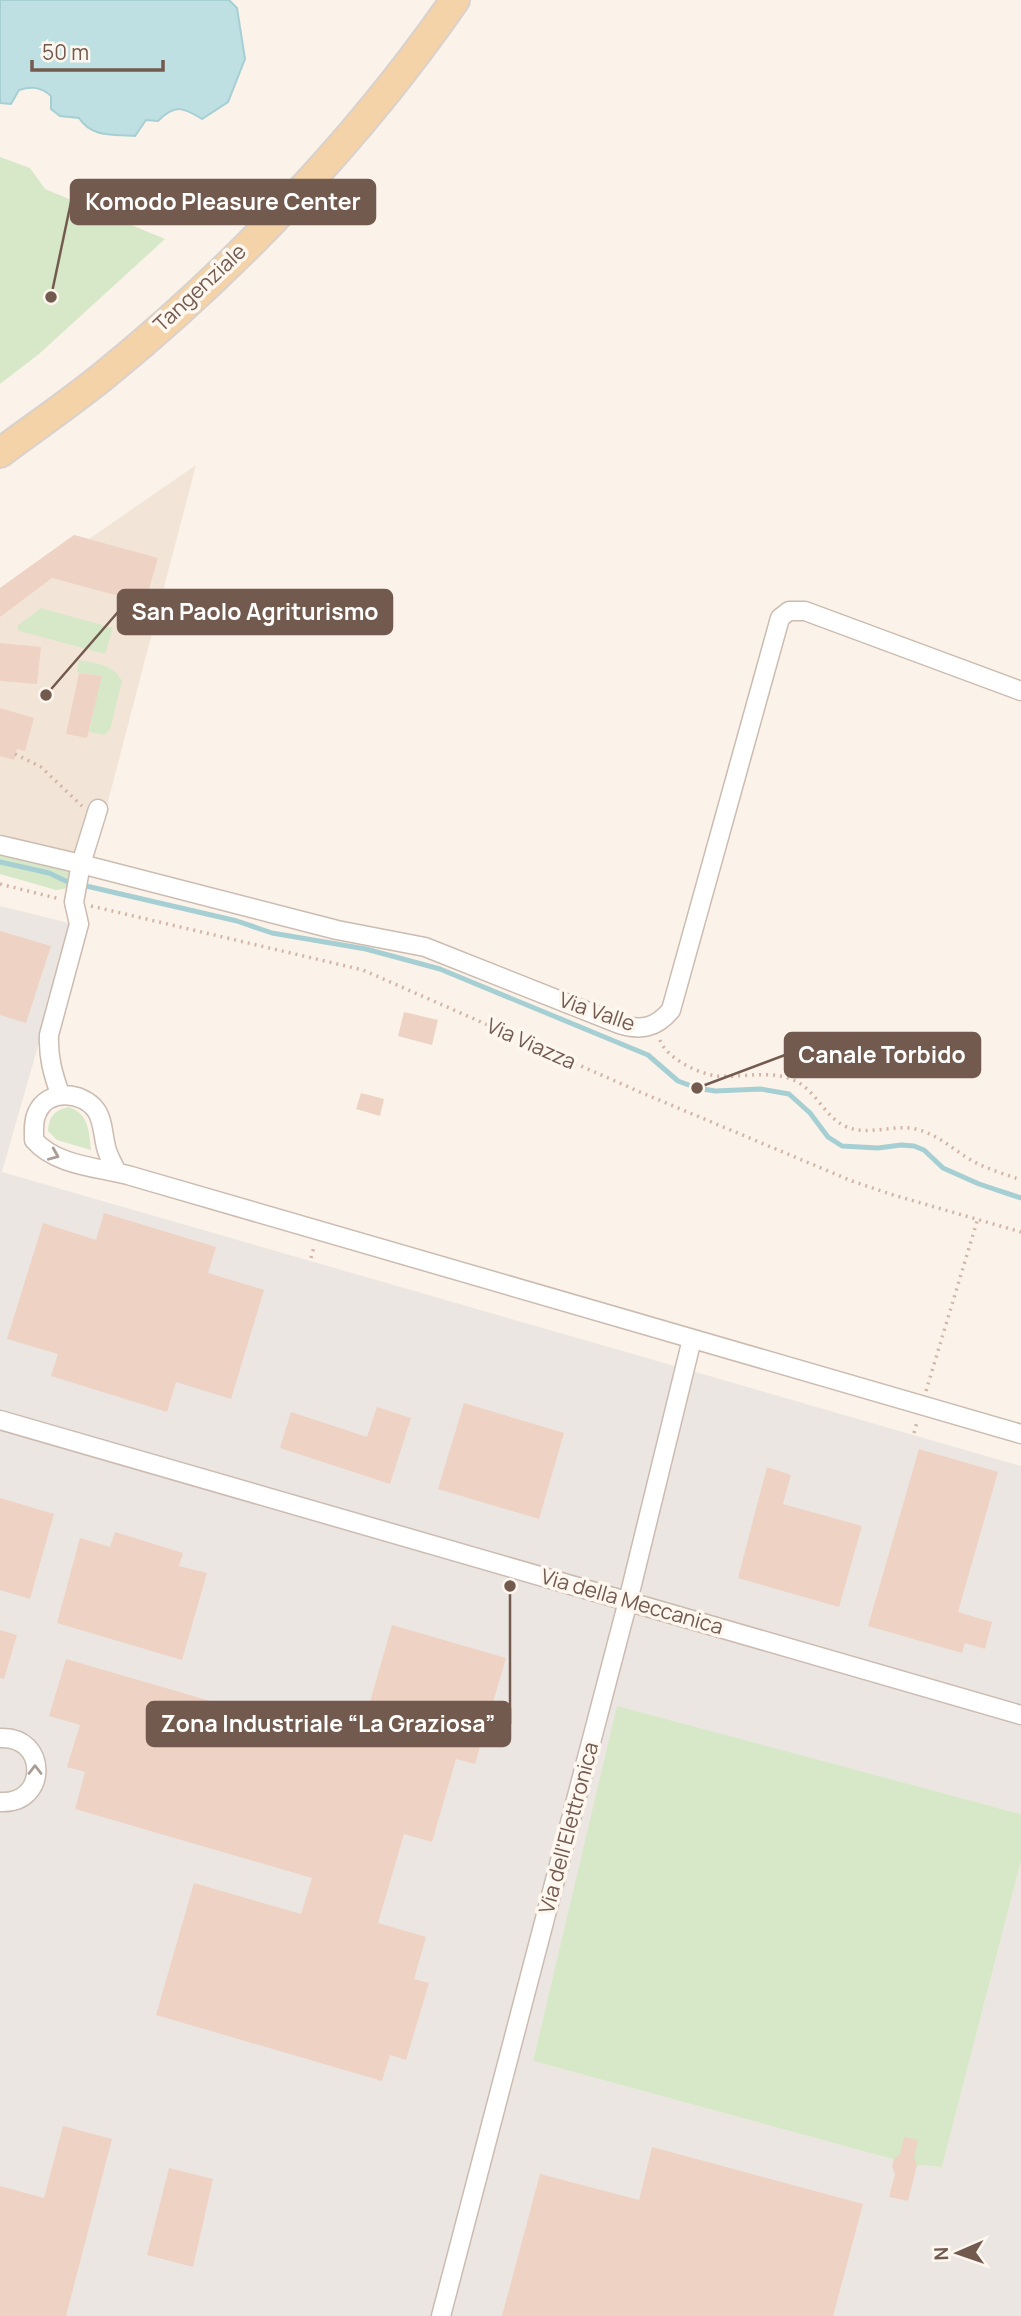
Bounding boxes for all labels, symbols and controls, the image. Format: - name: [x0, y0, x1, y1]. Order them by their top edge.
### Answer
- scale bar: [32, 28, 163, 72]
- text: 50 m: [42, 38, 89, 66]
- callout: Komodo Pleasure Center: [71, 180, 375, 224]
- text: Komodo Pleasure Center: [85, 185, 361, 217]
- street label: Tangenziale: [147, 237, 252, 337]
- callout: San Paolo Agriturismo: [118, 590, 392, 634]
- text: San Paolo Agriturismo: [132, 595, 378, 627]
- street label: Via Valle: [556, 985, 639, 1037]
- street label: Via Viazza: [482, 1011, 581, 1075]
- callout: Canale Torbido: [785, 1033, 980, 1077]
- text: Canale Torbido: [798, 1038, 966, 1070]
- one-way arrow: [47, 1146, 59, 1160]
- street label: Via della Meccanica: [538, 1562, 727, 1640]
- callout: Zona Industriale “La Graziosa”: [147, 1702, 510, 1746]
- text: Zona Industriale “La Graziosa”: [161, 1707, 495, 1739]
- street label: Via dell'Elettronica: [532, 1739, 604, 1917]
- one-way arrow: [27, 1764, 43, 1775]
- north arrow: [923, 2218, 993, 2288]
- text: N: [928, 2246, 954, 2261]

